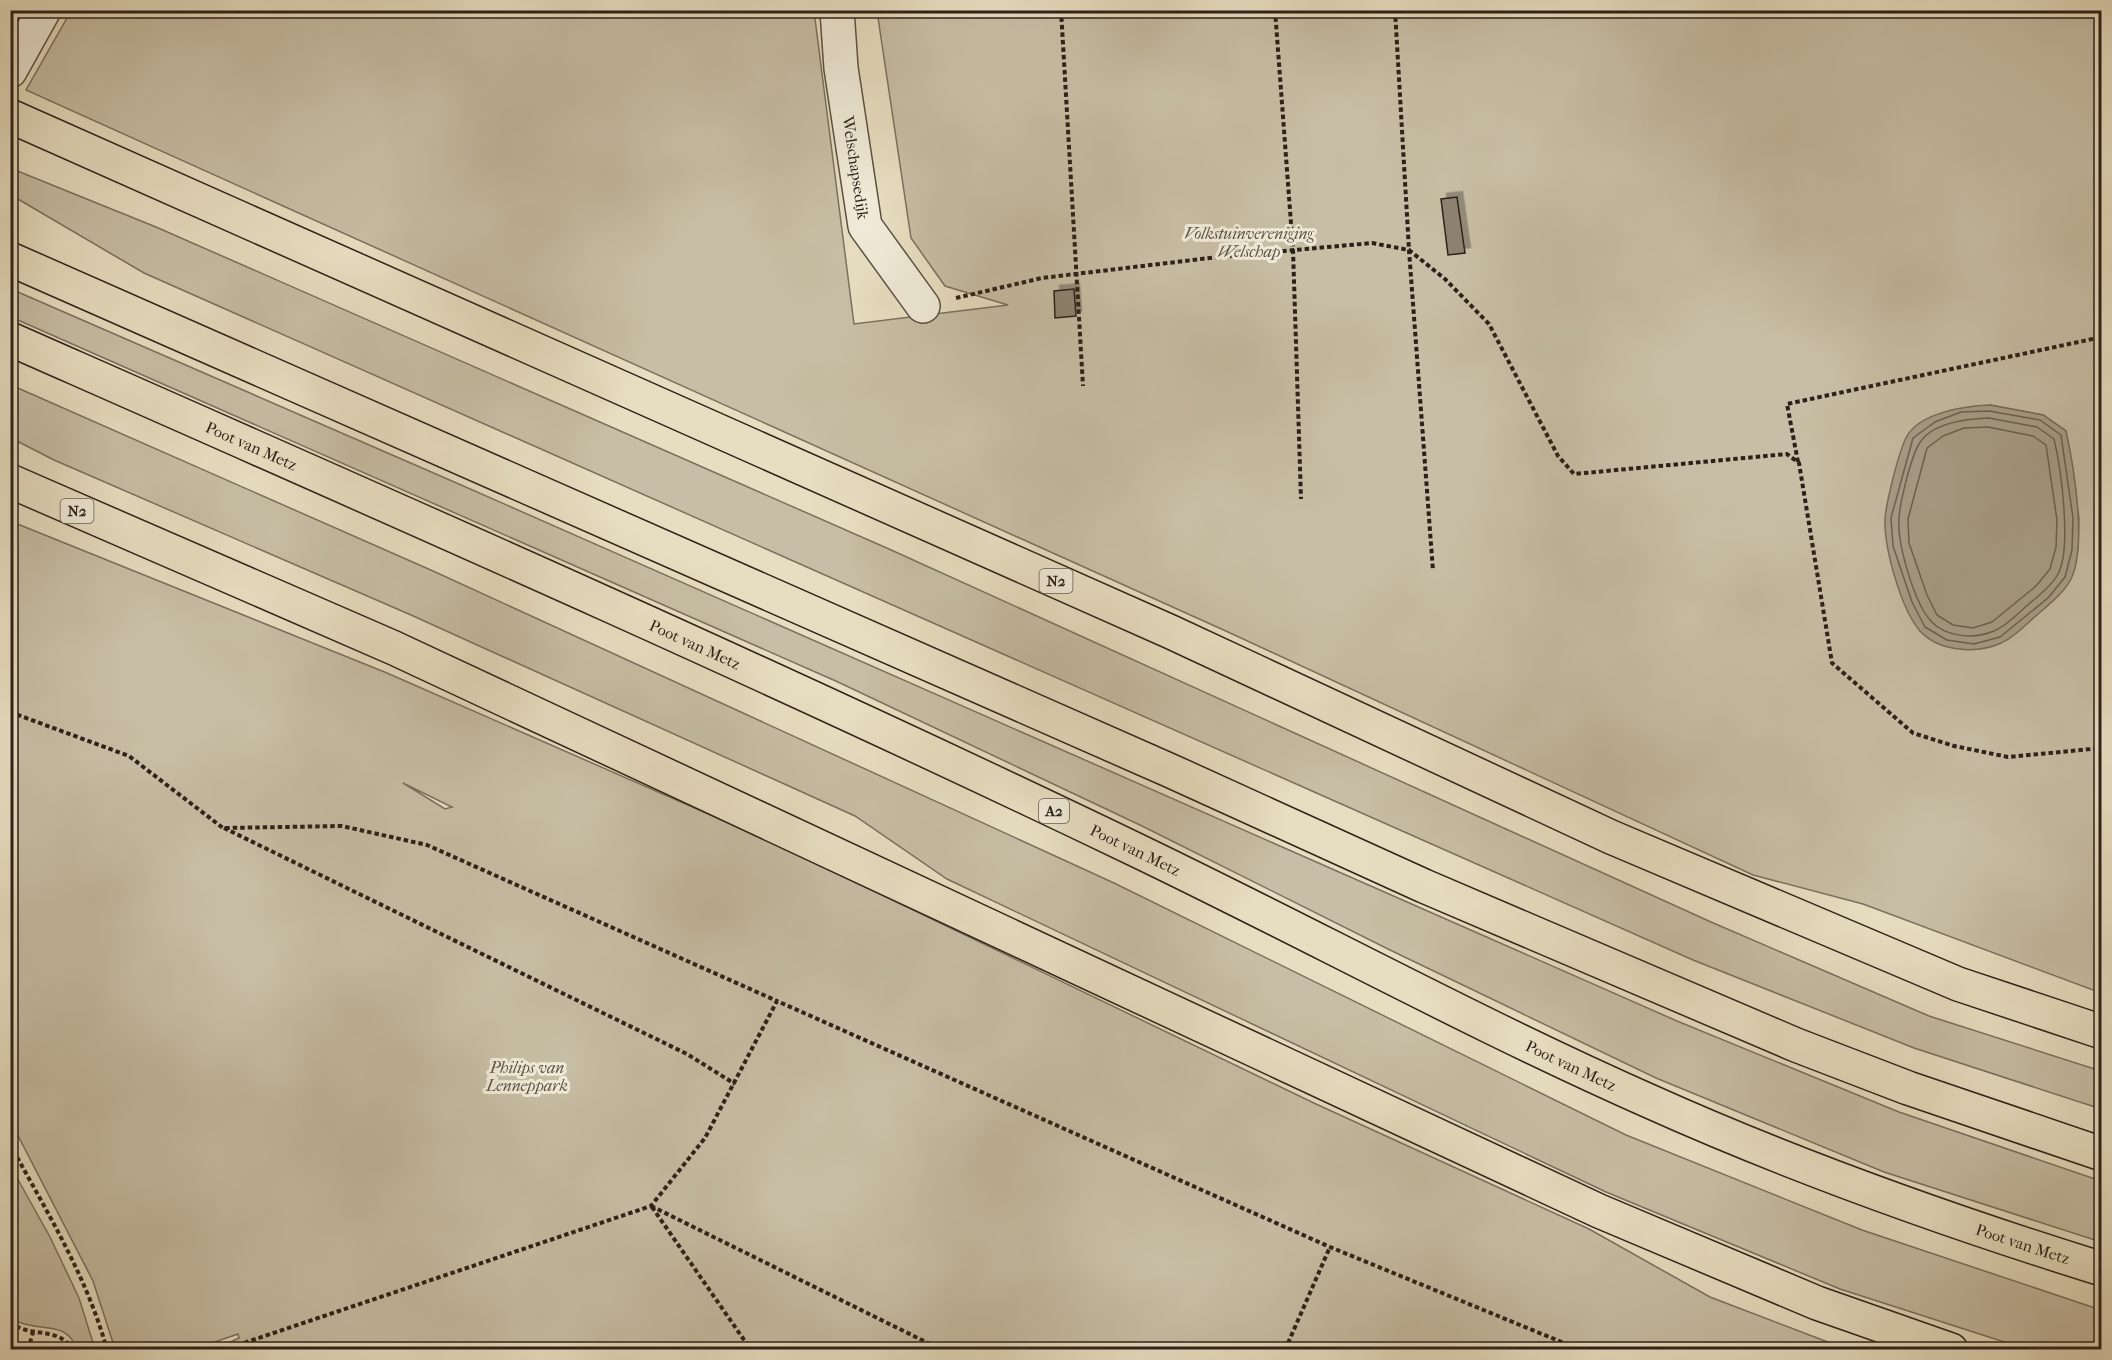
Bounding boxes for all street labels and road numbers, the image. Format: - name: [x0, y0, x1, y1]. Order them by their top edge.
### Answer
- street label: Welschapsedijk: [839, 114, 873, 222]
- street label: Poot van Metz: [203, 417, 300, 474]
- road number: N2: [60, 499, 94, 523]
- road number: N2: [1040, 569, 1072, 593]
- street label: Poot van Metz: [647, 615, 744, 673]
- road number: A2: [1039, 799, 1069, 823]
- street label: Poot van Metz: [1087, 820, 1184, 880]
- street label: Poot van Metz: [1523, 1036, 1619, 1095]
- street label: Poot van Metz: [1973, 1219, 2072, 1268]

